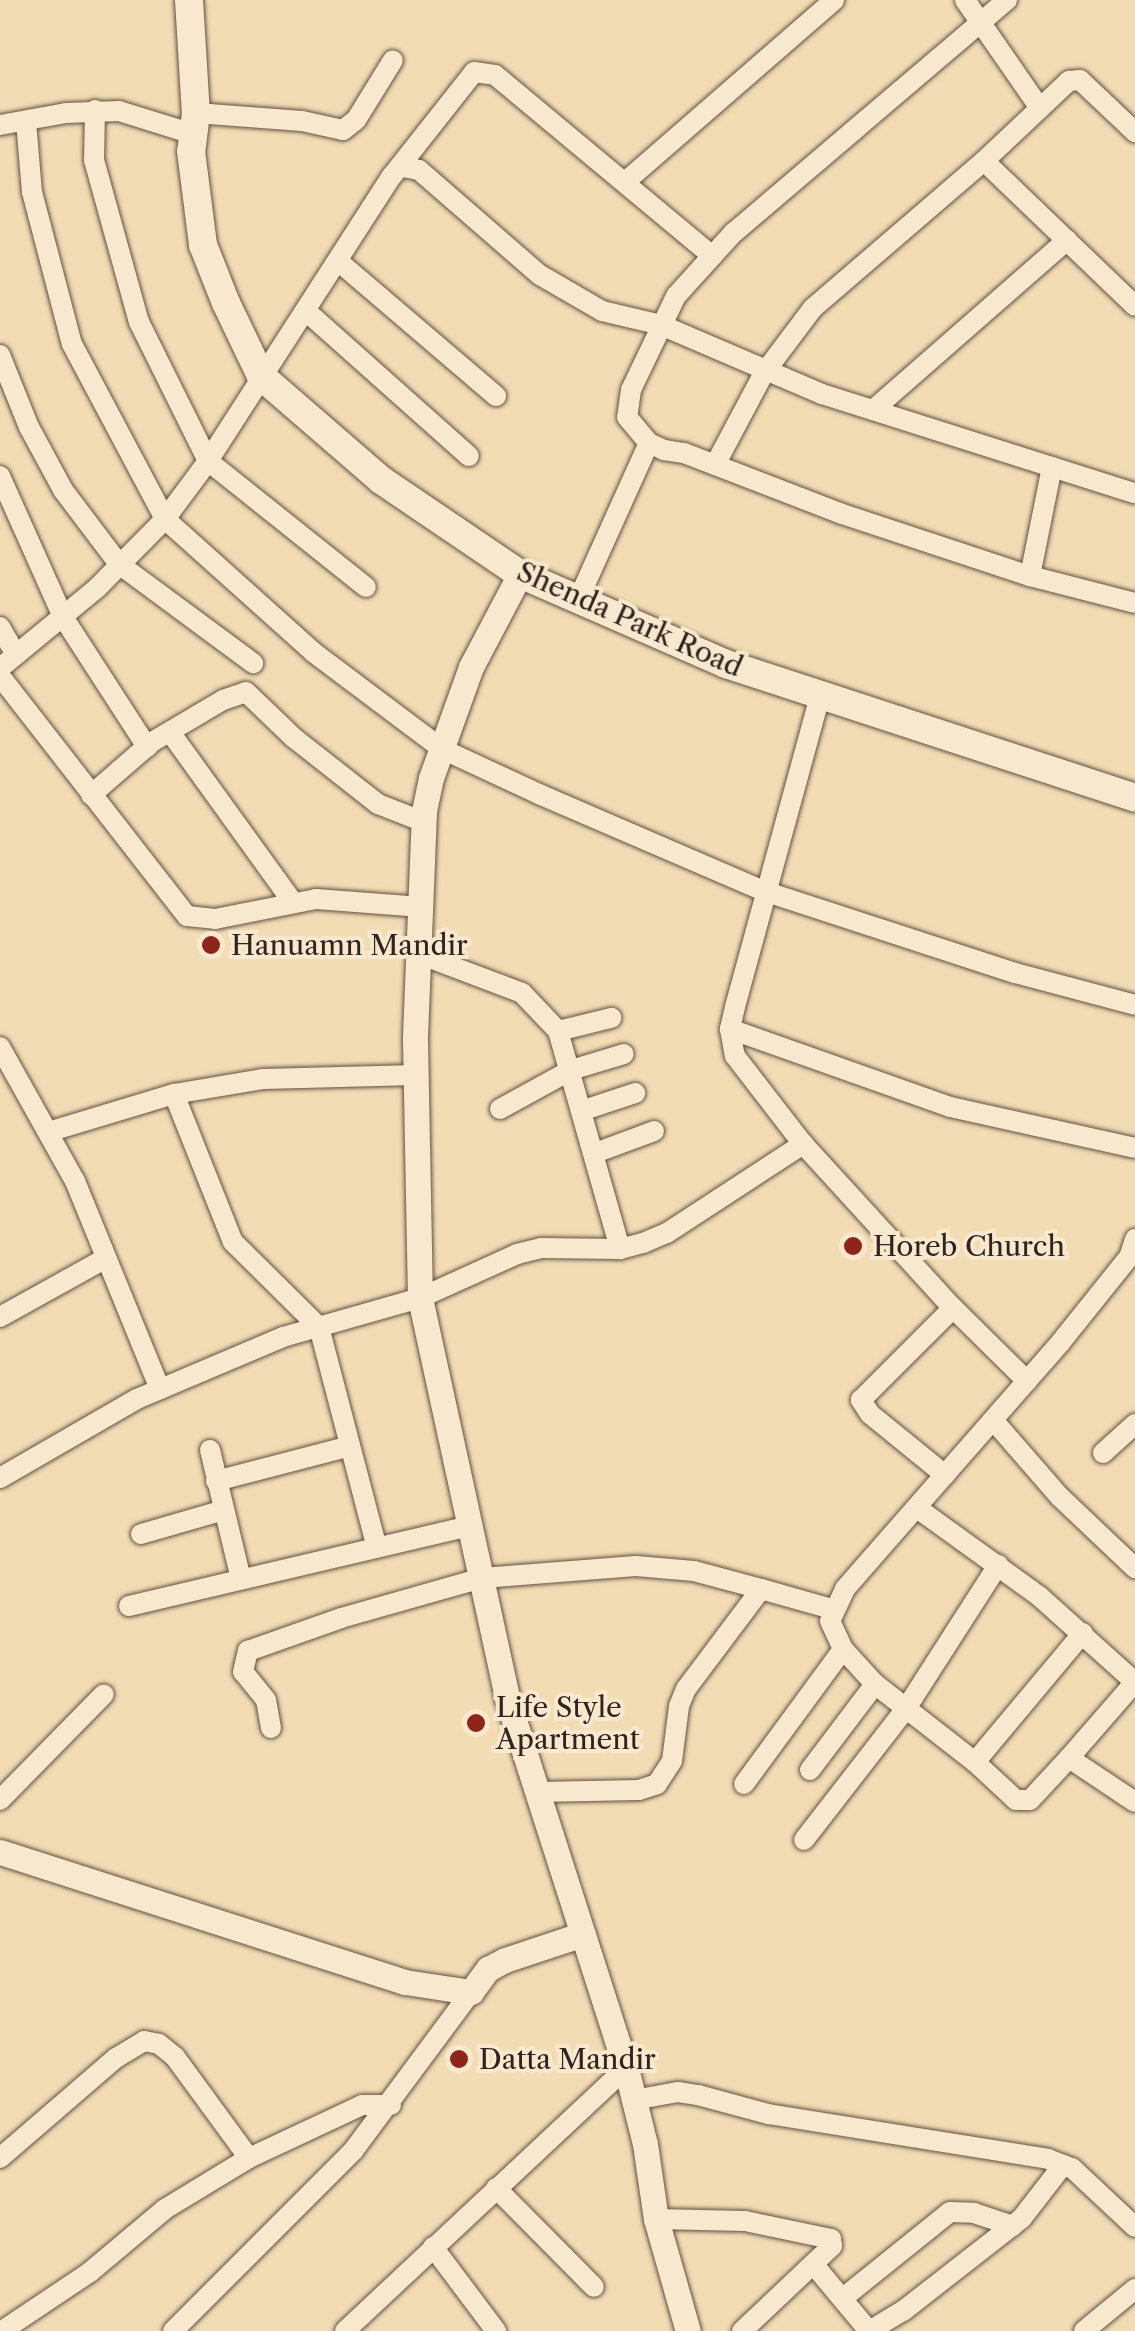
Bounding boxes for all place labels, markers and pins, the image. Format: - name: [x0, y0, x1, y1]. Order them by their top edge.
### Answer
- place label: Hanuamn Mandir: [231, 928, 468, 962]
- marker: Hanuamn Mandir: [200, 934, 222, 956]
- place label: Horeb Church: [873, 1229, 1065, 1263]
- marker: Horeb Church: [842, 1235, 864, 1257]
- place label: Life Style Apartment: [496, 1690, 640, 1756]
- marker: Life Style Apartment: [465, 1712, 487, 1734]
- place label: Datta Mandir: [479, 2042, 656, 2076]
- marker: Datta Mandir: [448, 2048, 470, 2070]

